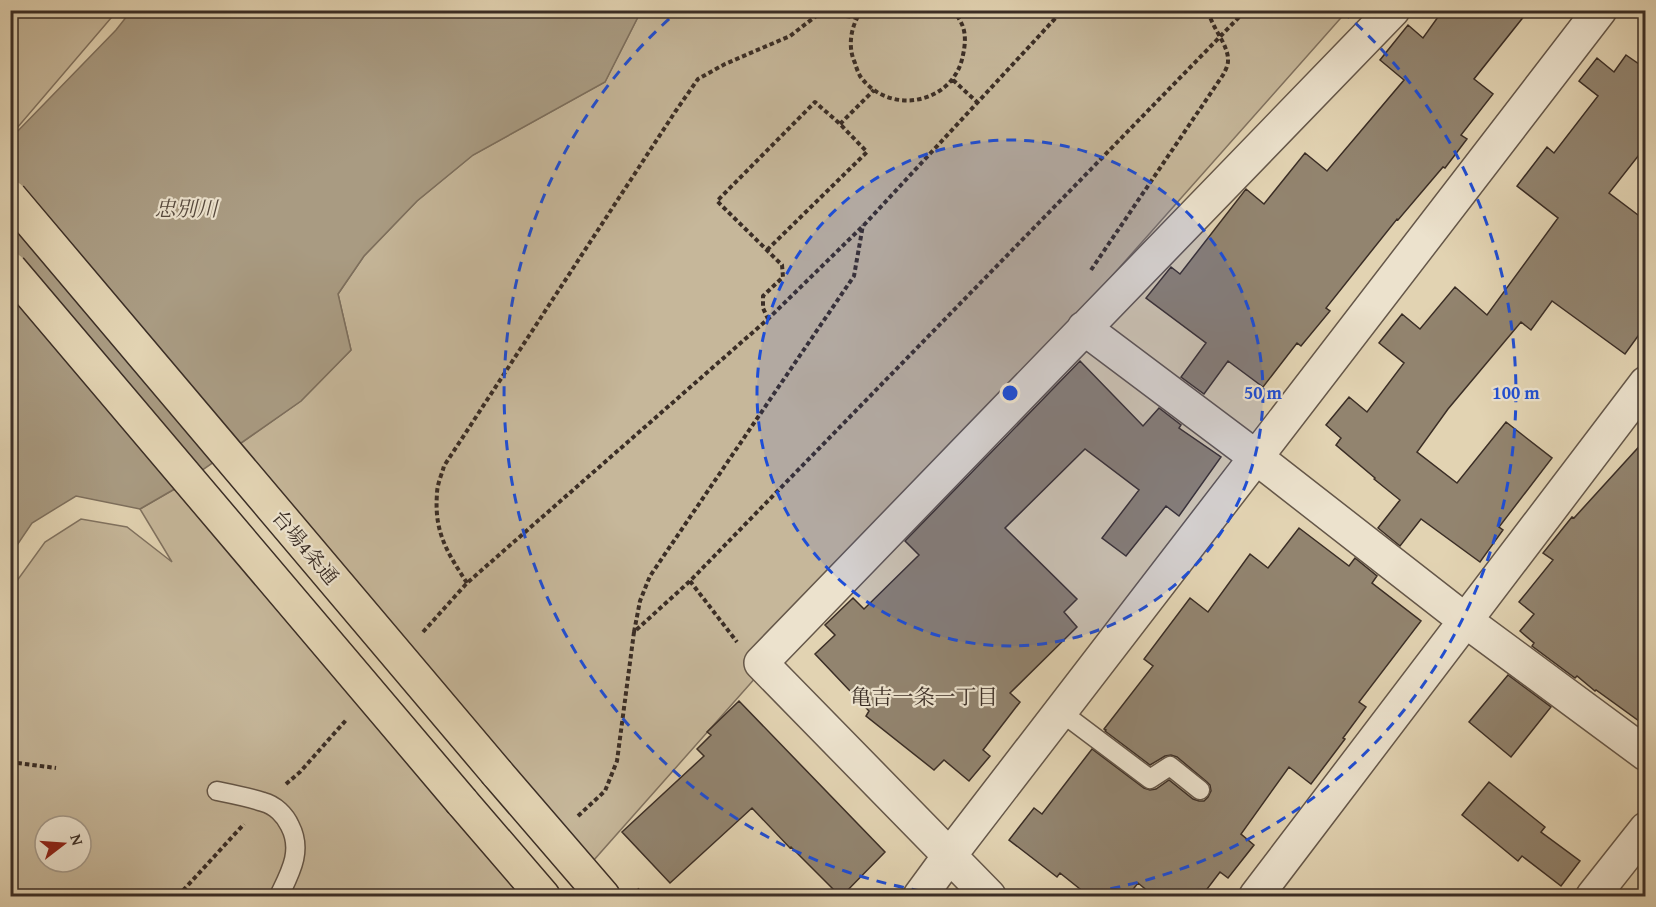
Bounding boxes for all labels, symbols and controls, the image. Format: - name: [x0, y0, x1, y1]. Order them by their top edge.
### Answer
- water label: 忠別川: [155, 193, 219, 224]
- text: 50 m: [1244, 379, 1283, 406]
- text: 100 m: [1492, 379, 1540, 406]
- centre of rings: [1000, 383, 1020, 403]
- street label: 台場4条通: [266, 503, 346, 591]
- district label: 亀吉一条一丁目: [851, 681, 998, 712]
- north arrow: [33, 814, 93, 874]
- text: N: [64, 831, 90, 849]

